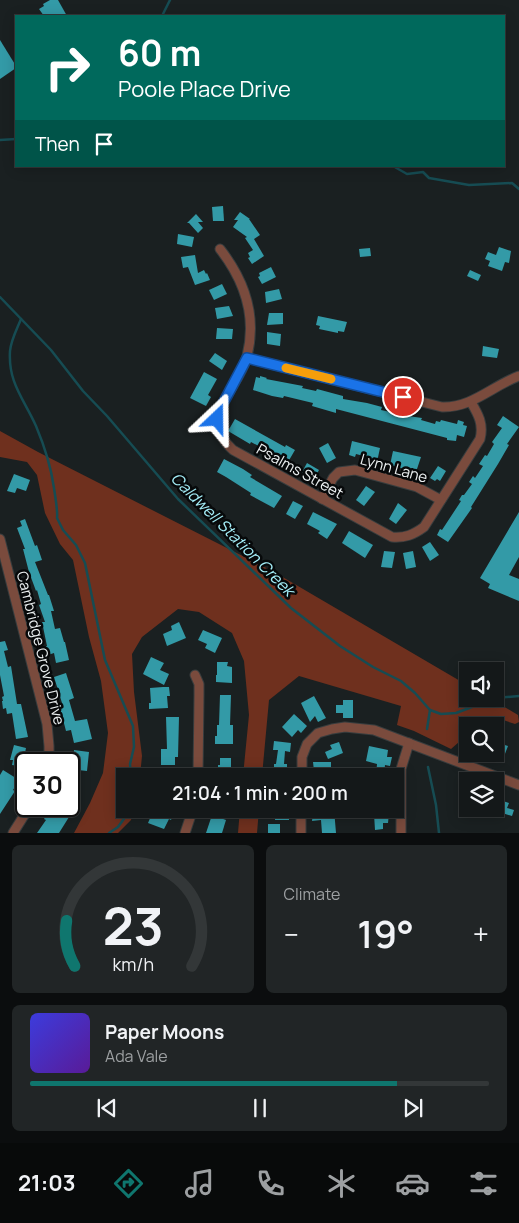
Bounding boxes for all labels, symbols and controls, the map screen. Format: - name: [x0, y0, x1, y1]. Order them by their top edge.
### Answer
- text: 60 m: [118, 29, 201, 77]
- icon: right: [35, 35, 100, 100]
- text: Poole Place Drive: [118, 74, 291, 104]
- icon: arrive: [90, 130, 118, 158]
- text: Then: [35, 131, 80, 157]
- pin: [382, 376, 424, 418]
- icon: arrive: [389, 383, 417, 411]
- position arrow: [190, 392, 242, 444]
- street label: Psalms Street: [253, 438, 347, 504]
- street label: Lynn Lane: [358, 448, 430, 488]
- water label: Caldwell Station Creek: [166, 467, 301, 602]
- street label: Cambridge Grove Drive: [12, 569, 70, 727]
- map controls: [459, 662, 504, 817]
- button: sound: [459, 662, 504, 707]
- button: search: [459, 717, 504, 762]
- speed limit sign: 30: [15, 752, 80, 817]
- button: layers: [459, 772, 504, 817]
- text: 21:04 · 1 min · 200 m: [172, 780, 348, 806]
- text: Climate: [284, 883, 340, 905]
- text: 23: [102, 890, 163, 961]
- text: 19°: [357, 907, 414, 959]
- text: −: [284, 915, 299, 953]
- text: +: [473, 915, 489, 953]
- text: km/h: [112, 952, 154, 976]
- text: Paper Moons: [105, 1019, 224, 1045]
- text: Ada Vale: [105, 1045, 168, 1067]
- icon: previous: [93, 1094, 121, 1122]
- icon: pause: [246, 1094, 274, 1122]
- icon: next: [399, 1094, 427, 1122]
- icon: directions: [111, 1166, 146, 1201]
- icon: music: [182, 1166, 217, 1201]
- icon: phone: [253, 1166, 288, 1201]
- icon: climate: [324, 1166, 359, 1201]
- icon: car: [395, 1166, 430, 1201]
- icon: filters: [466, 1166, 501, 1201]
- text: 21:03: [18, 1168, 76, 1198]

